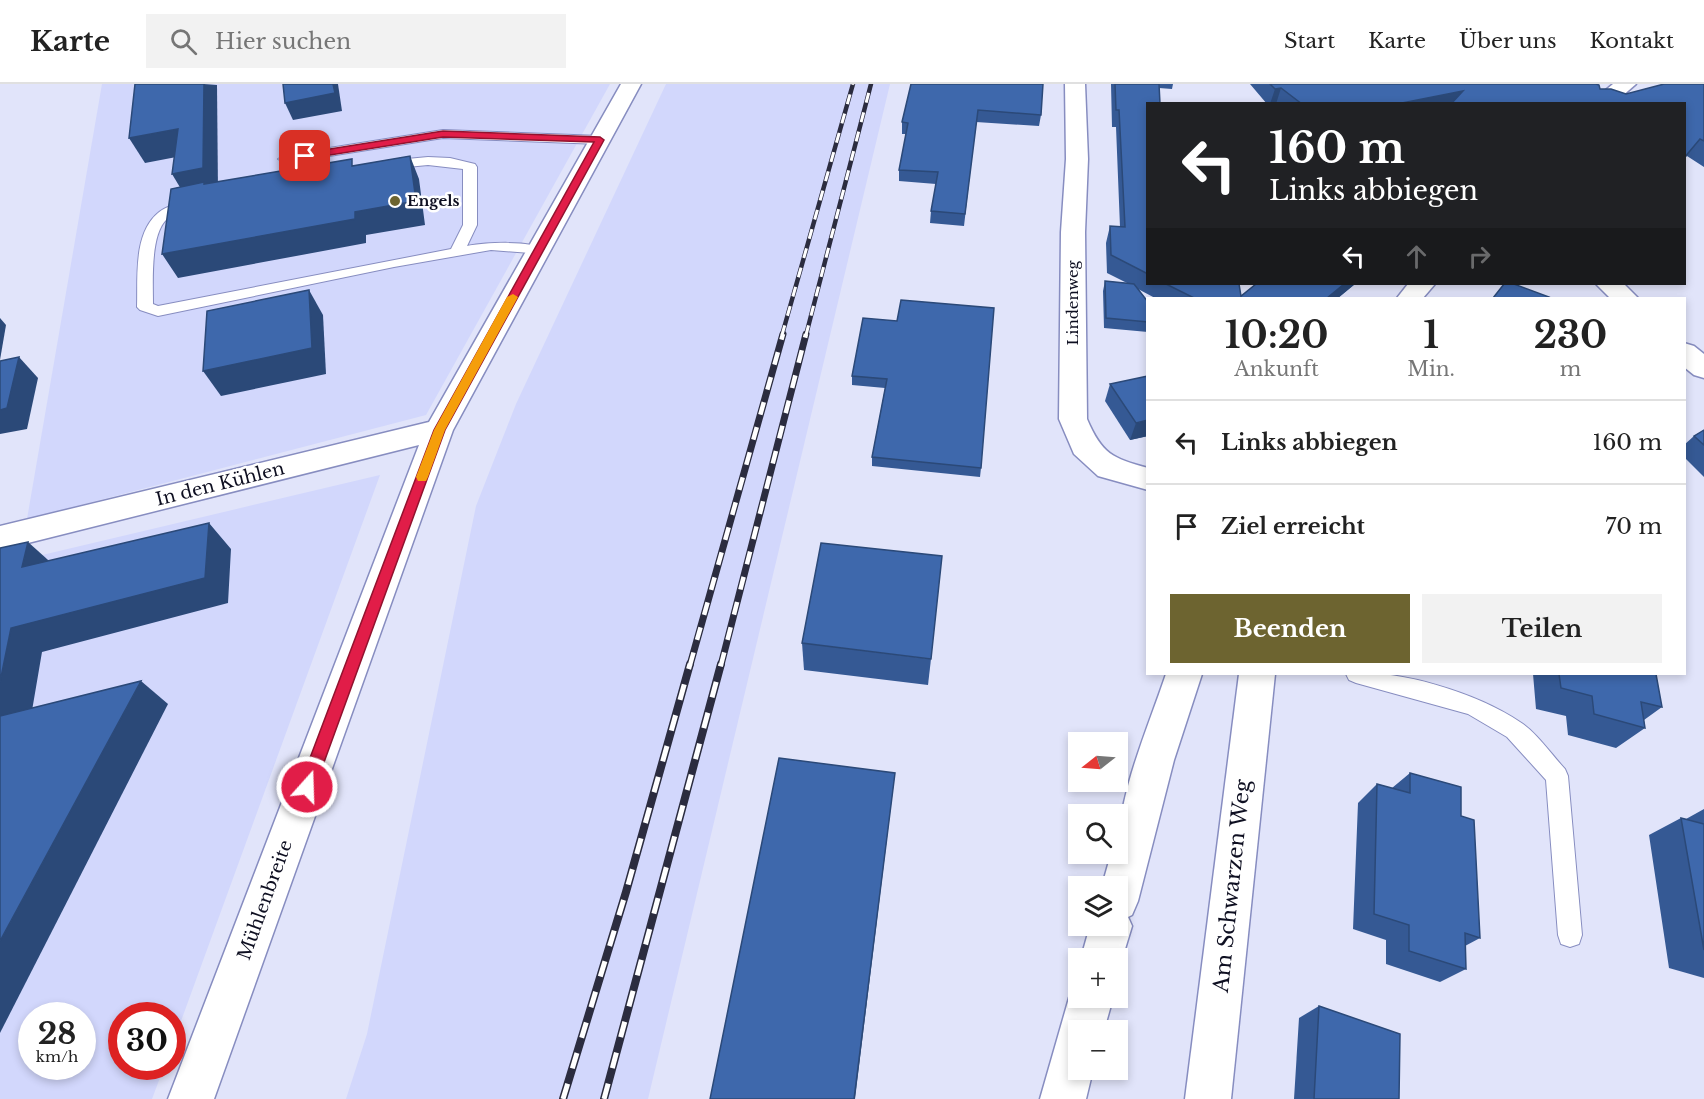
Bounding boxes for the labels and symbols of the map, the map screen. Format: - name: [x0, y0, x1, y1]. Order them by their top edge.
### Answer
- pin: [279, 130, 330, 181]
- place label: Engels: [407, 191, 460, 210]
- marker: Engels: [388, 194, 402, 208]
- street label: Lindenweg: [1063, 259, 1082, 346]
- street label: In den Kühlen: [153, 457, 287, 511]
- north arrow: [1068, 732, 1128, 792]
- position arrow: [275, 755, 339, 819]
- street label: Am Schwarzen Weg: [1208, 778, 1256, 995]
- street label: Mühlenbreite: [233, 837, 297, 963]
- speed limit sign: 30: [108, 1002, 186, 1080]

